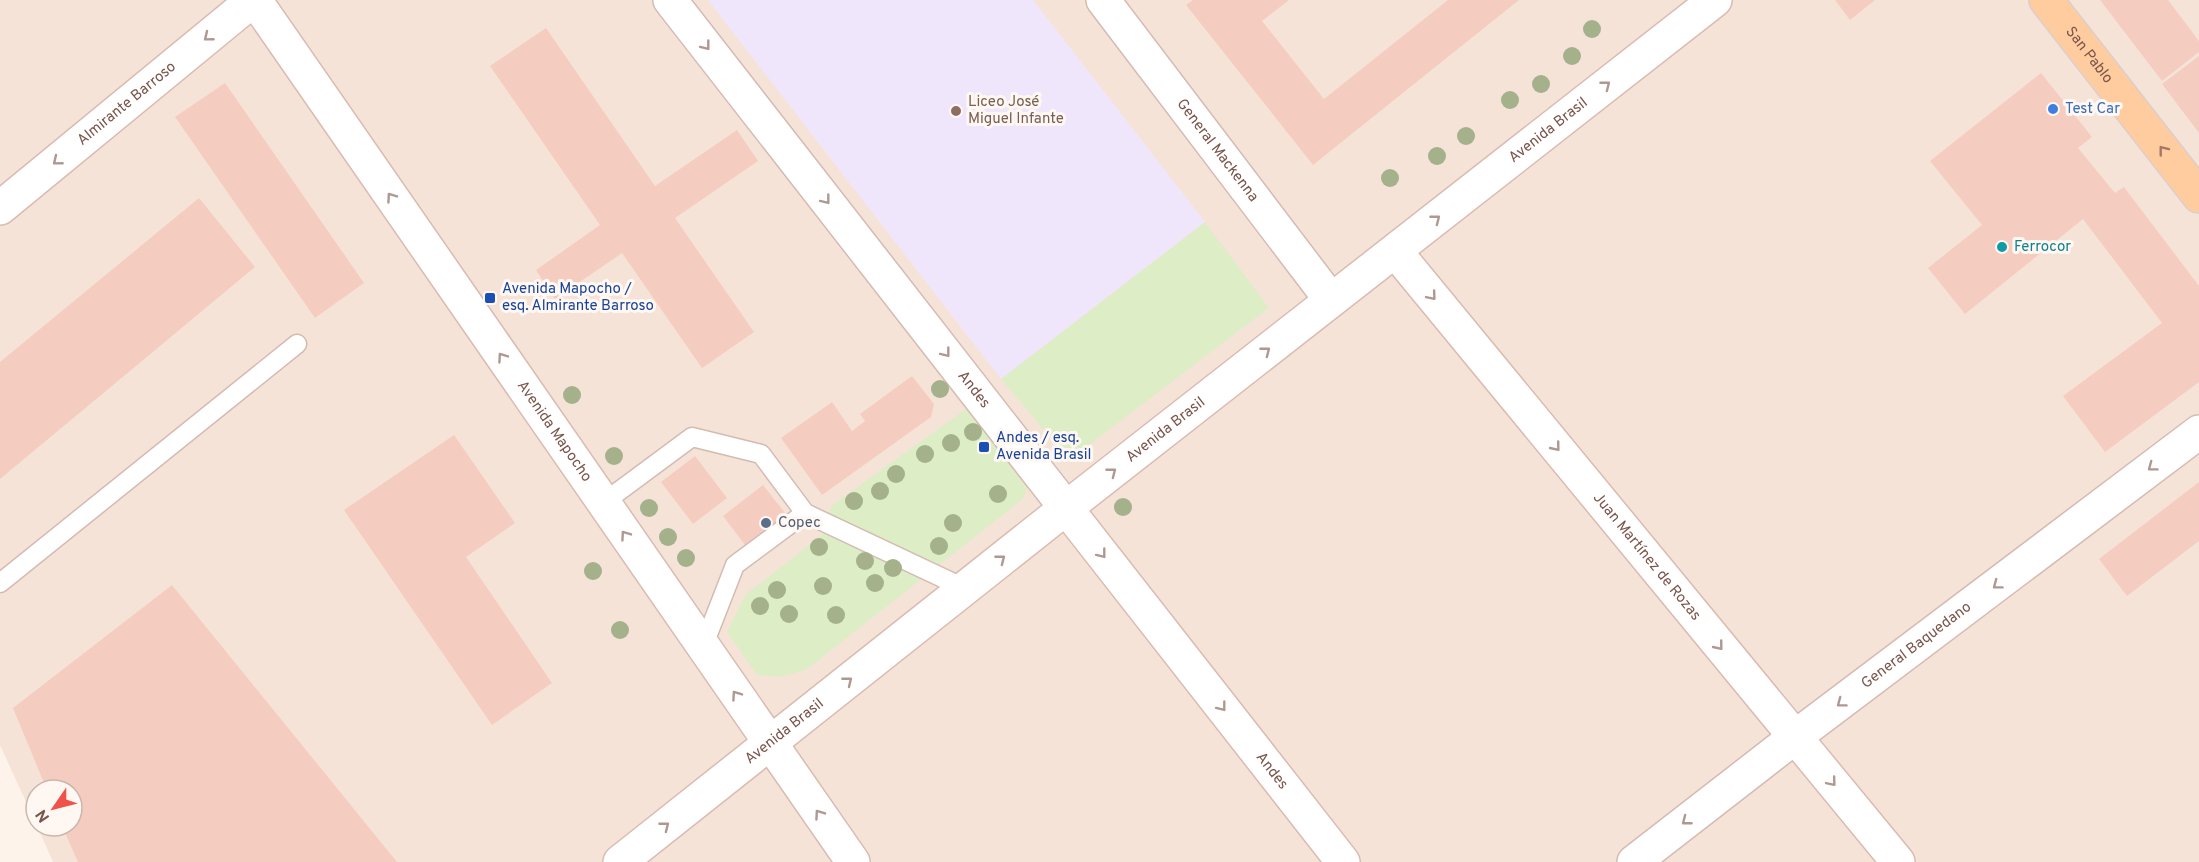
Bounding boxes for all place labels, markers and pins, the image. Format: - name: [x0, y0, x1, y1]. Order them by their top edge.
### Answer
- place label: Liceo José Miguel Infante: [968, 93, 1064, 129]
- place label: Test Car: [2065, 100, 2120, 119]
- marker: Test Car: [2046, 102, 2060, 116]
- marker: Liceo José Miguel Infante: [949, 104, 963, 118]
- place label: Ferrocor: [2014, 238, 2071, 257]
- marker: Ferrocor: [1995, 240, 2009, 254]
- place label: Avenida Mapocho / esq. Almirante Barroso: [502, 280, 654, 316]
- marker: Avenida Mapocho / esq. Almirante Barroso: [483, 291, 497, 305]
- place label: Andes / esq. Avenida Brasil: [996, 429, 1091, 465]
- marker: Andes / esq. Avenida Brasil: [977, 440, 991, 454]
- place label: Copec: [778, 514, 821, 533]
- marker: Copec: [759, 516, 773, 530]

